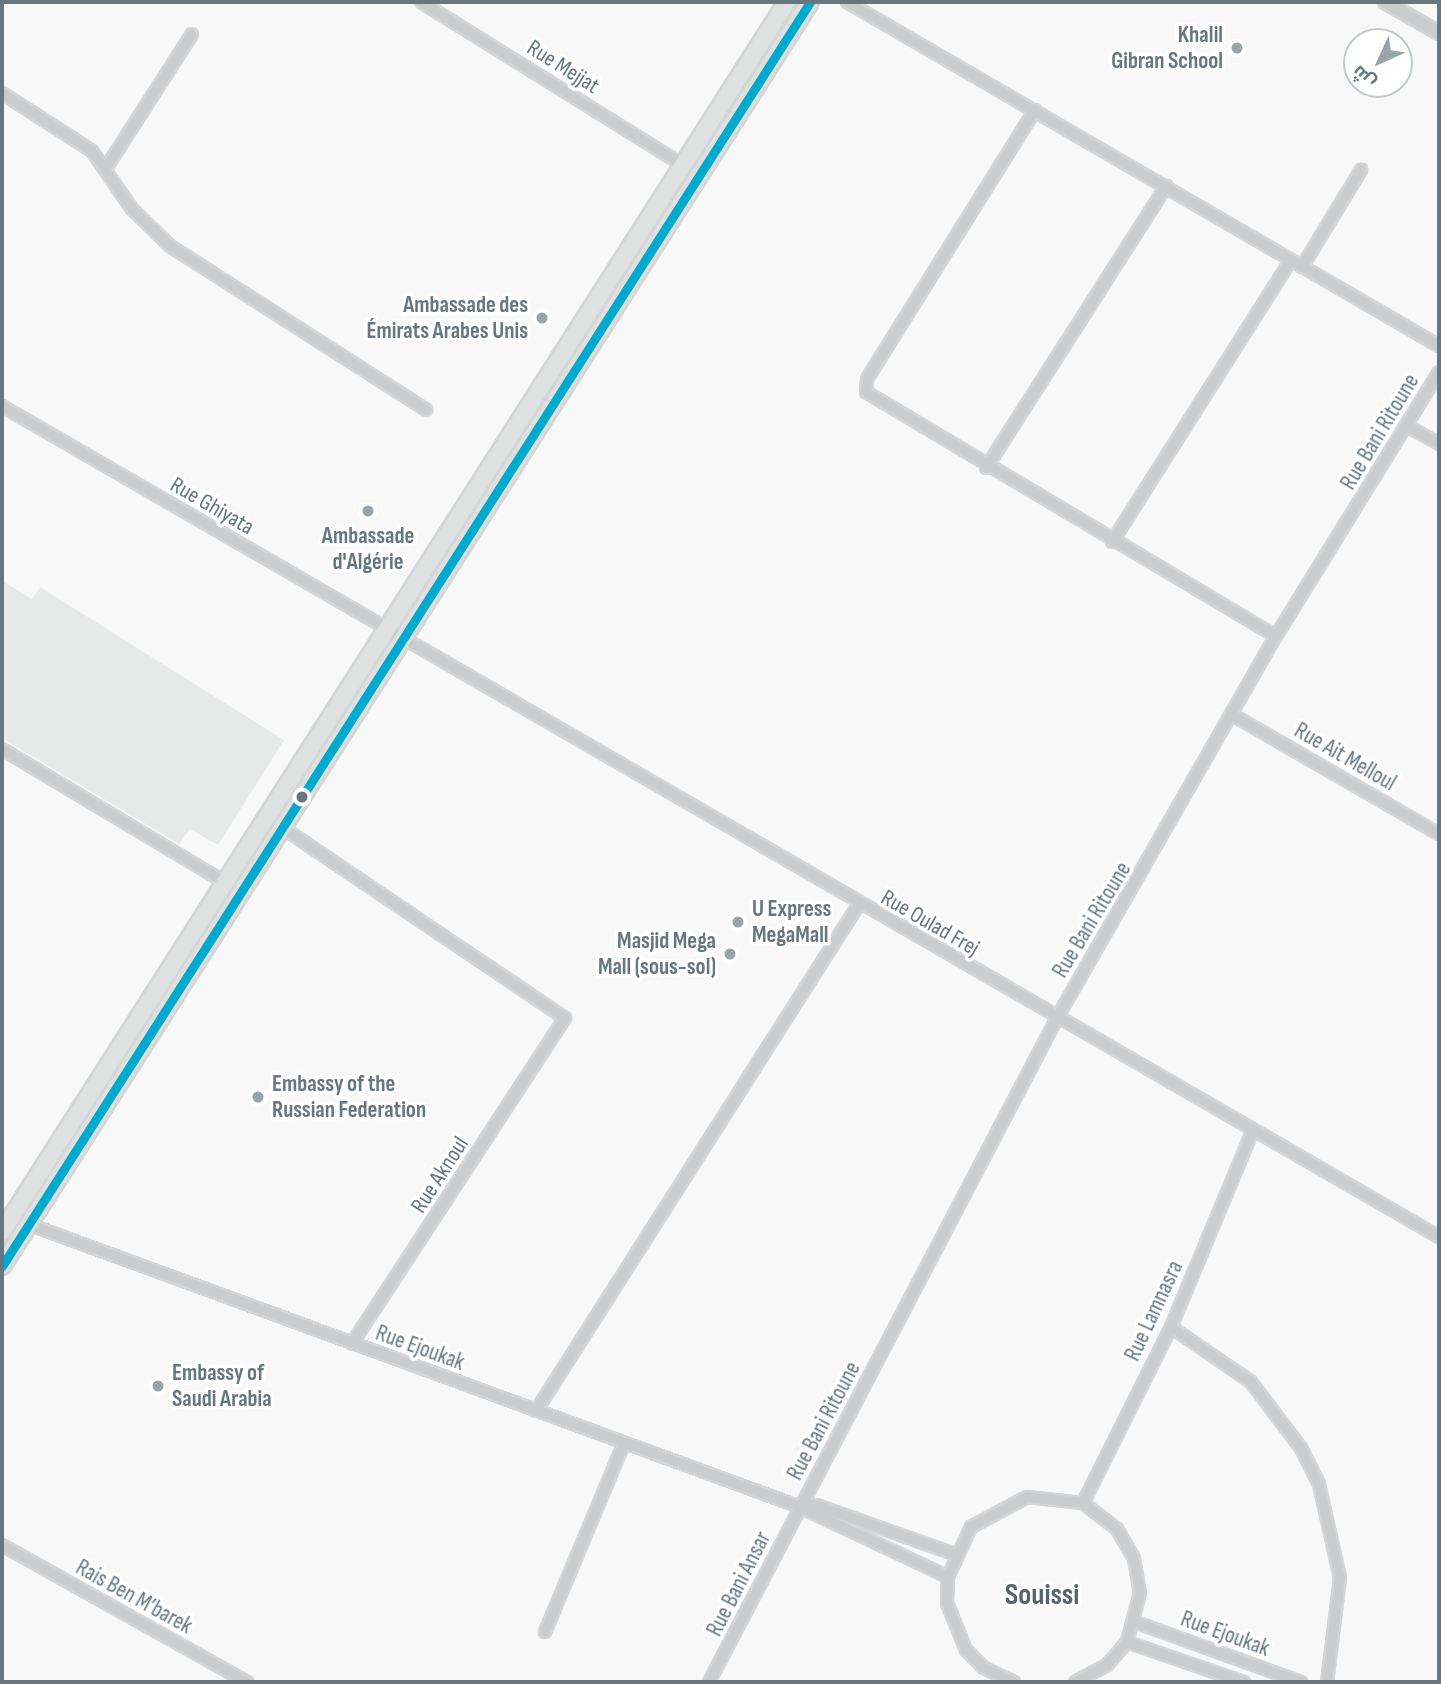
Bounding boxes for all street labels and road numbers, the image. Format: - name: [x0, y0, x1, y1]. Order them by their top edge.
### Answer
- street label: Rue Mejjat: [522, 34, 604, 100]
- street label: Rue Bani Ritoune: [1335, 369, 1425, 495]
- street label: Rue Ghiyata: [165, 471, 259, 541]
- street label: Rue Ait Melloul: [1289, 717, 1401, 797]
- street label: Rue Bani Ritoune: [1047, 857, 1137, 983]
- street label: Rue Oulad Frej: [876, 884, 984, 962]
- street label: Rue Aknoul: [405, 1132, 475, 1218]
- street label: Rue Lamnasra: [1119, 1257, 1189, 1365]
- street label: Rue Ejoukak: [372, 1319, 468, 1377]
- street label: Rue Bani Ritoune: [781, 1357, 867, 1485]
- street label: Rue Bani Ansar: [701, 1527, 777, 1641]
- street label: Rais Ben M’barek: [71, 1554, 197, 1640]
- street label: Rue Ejoukak: [1177, 1605, 1273, 1663]

